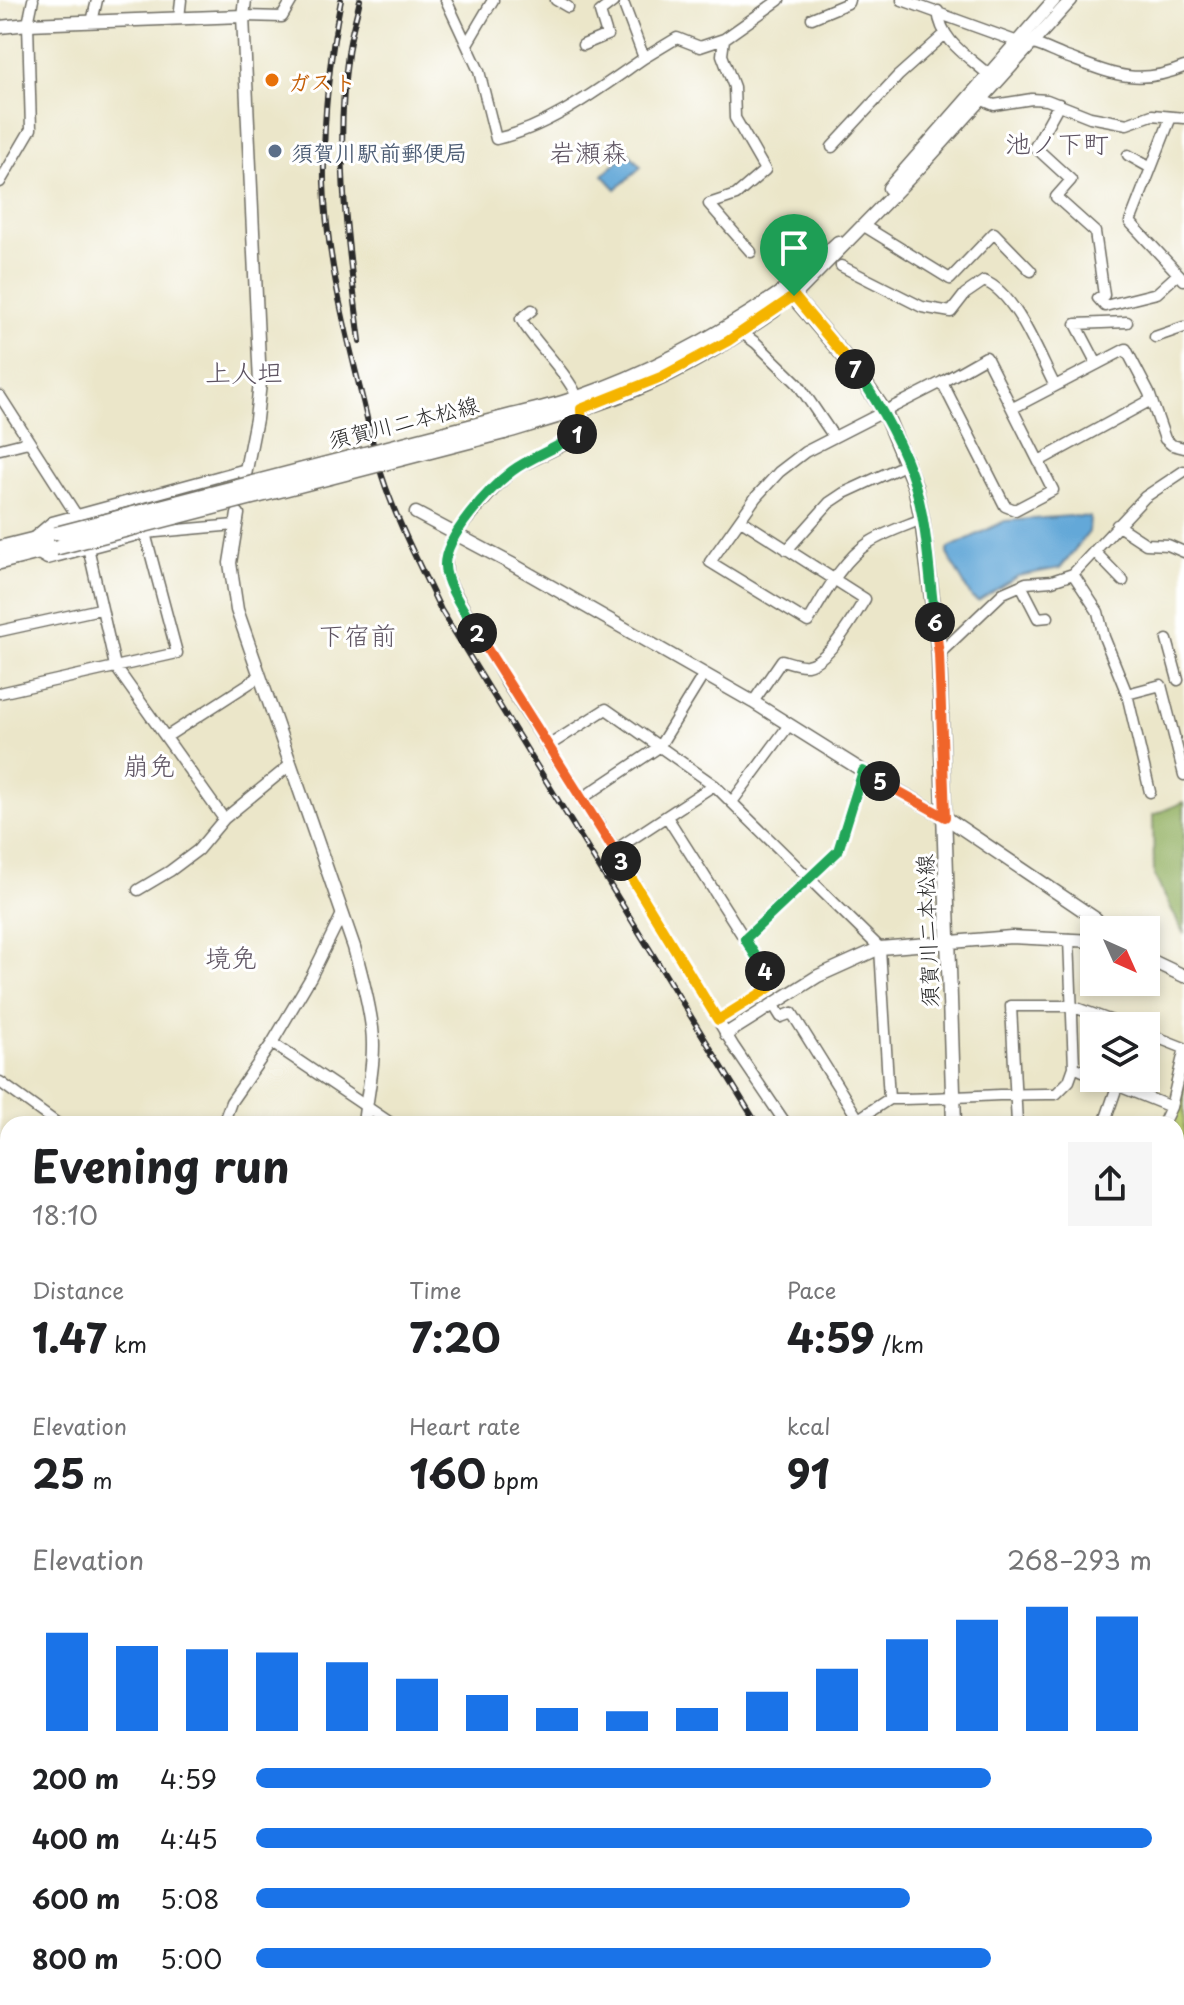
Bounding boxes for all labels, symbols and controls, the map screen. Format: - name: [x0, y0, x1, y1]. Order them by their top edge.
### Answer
- place label: ガスト: [288, 64, 356, 97]
- marker: ガスト: [263, 71, 281, 89]
- district label: 池ノ下町: [1005, 123, 1109, 162]
- district label: 岩瀬森: [549, 132, 627, 171]
- place label: 須賀川駅前郵便局: [291, 135, 467, 168]
- marker: 須賀川駅前郵便局: [266, 142, 284, 160]
- pin: [760, 214, 828, 296]
- icon: arrive: [772, 226, 816, 270]
- pin: 7: [835, 349, 875, 389]
- district label: 上人坦: [205, 352, 283, 391]
- text: 7: [849, 352, 861, 385]
- street label: 須賀川二本松線: [324, 386, 482, 456]
- pin: 1: [557, 414, 597, 454]
- text: 1: [572, 417, 582, 450]
- pin: 6: [915, 602, 955, 642]
- text: 6: [927, 605, 943, 638]
- pin: 2: [457, 613, 497, 653]
- district label: 下宿前: [318, 615, 396, 654]
- text: 2: [469, 616, 485, 649]
- district label: 崩免: [123, 745, 175, 784]
- pin: 5: [860, 761, 900, 801]
- text: 5: [873, 764, 887, 797]
- pin: 3: [601, 841, 641, 881]
- text: 3: [614, 844, 628, 877]
- street label: 須賀川二本松線: [907, 853, 945, 1009]
- north arrow: [1080, 916, 1160, 996]
- map controls: [1080, 916, 1160, 1092]
- district label: 境免: [205, 937, 257, 976]
- pin: 4: [745, 951, 785, 991]
- text: 4: [758, 954, 772, 987]
- button: layers: [1080, 1012, 1160, 1092]
- text: Evening run: [32, 1132, 290, 1198]
- button: share: [1068, 1142, 1152, 1226]
- text: 18:10: [32, 1195, 98, 1234]
- text: Distance: [32, 1273, 124, 1306]
- text: Time: [409, 1273, 461, 1306]
- text: Pace: [787, 1273, 836, 1306]
- text: 1.47: [32, 1306, 107, 1367]
- text: 7:20: [409, 1306, 501, 1367]
- text: 4:59: [787, 1306, 875, 1367]
- text: km: [107, 1327, 147, 1360]
- text: /km: [875, 1327, 924, 1360]
- text: Elevation: [32, 1409, 127, 1442]
- text: Heart rate: [409, 1409, 520, 1442]
- text: kcal: [787, 1409, 831, 1442]
- text: 25: [32, 1442, 85, 1503]
- text: 160: [409, 1442, 486, 1503]
- text: 91: [787, 1442, 830, 1503]
- text: m: [85, 1463, 112, 1496]
- text: bpm: [486, 1463, 539, 1496]
- text: Elevation: [32, 1540, 144, 1579]
- text: 268–293 m: [1007, 1540, 1152, 1579]
- text: 200 m: [32, 1759, 119, 1798]
- text: 4:59: [160, 1759, 217, 1798]
- text: 400 m: [32, 1819, 120, 1858]
- text: 4:45: [160, 1819, 218, 1858]
- text: 600 m: [32, 1879, 120, 1918]
- text: 5:08: [160, 1879, 219, 1918]
- text: 800 m: [32, 1939, 119, 1978]
- text: 5:00: [160, 1939, 222, 1978]

